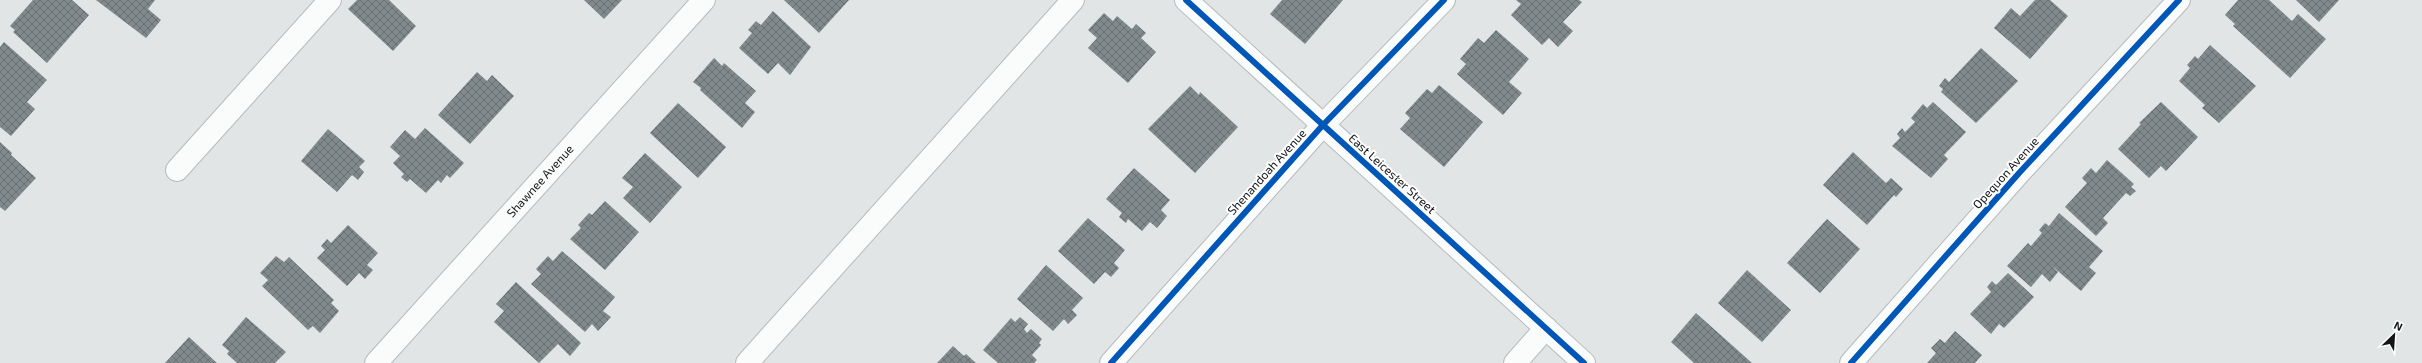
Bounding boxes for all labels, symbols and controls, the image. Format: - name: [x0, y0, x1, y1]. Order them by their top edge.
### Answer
- street label: Shenandoah Avenue: [1224, 126, 1308, 217]
- street label: East Leicester Street: [1346, 131, 1439, 216]
- street label: Opequon Avenue: [1969, 134, 2041, 211]
- street label: Shawnee Avenue: [503, 141, 576, 220]
- north arrow: [2374, 315, 2414, 355]
- text: N: [2392, 318, 2405, 333]

